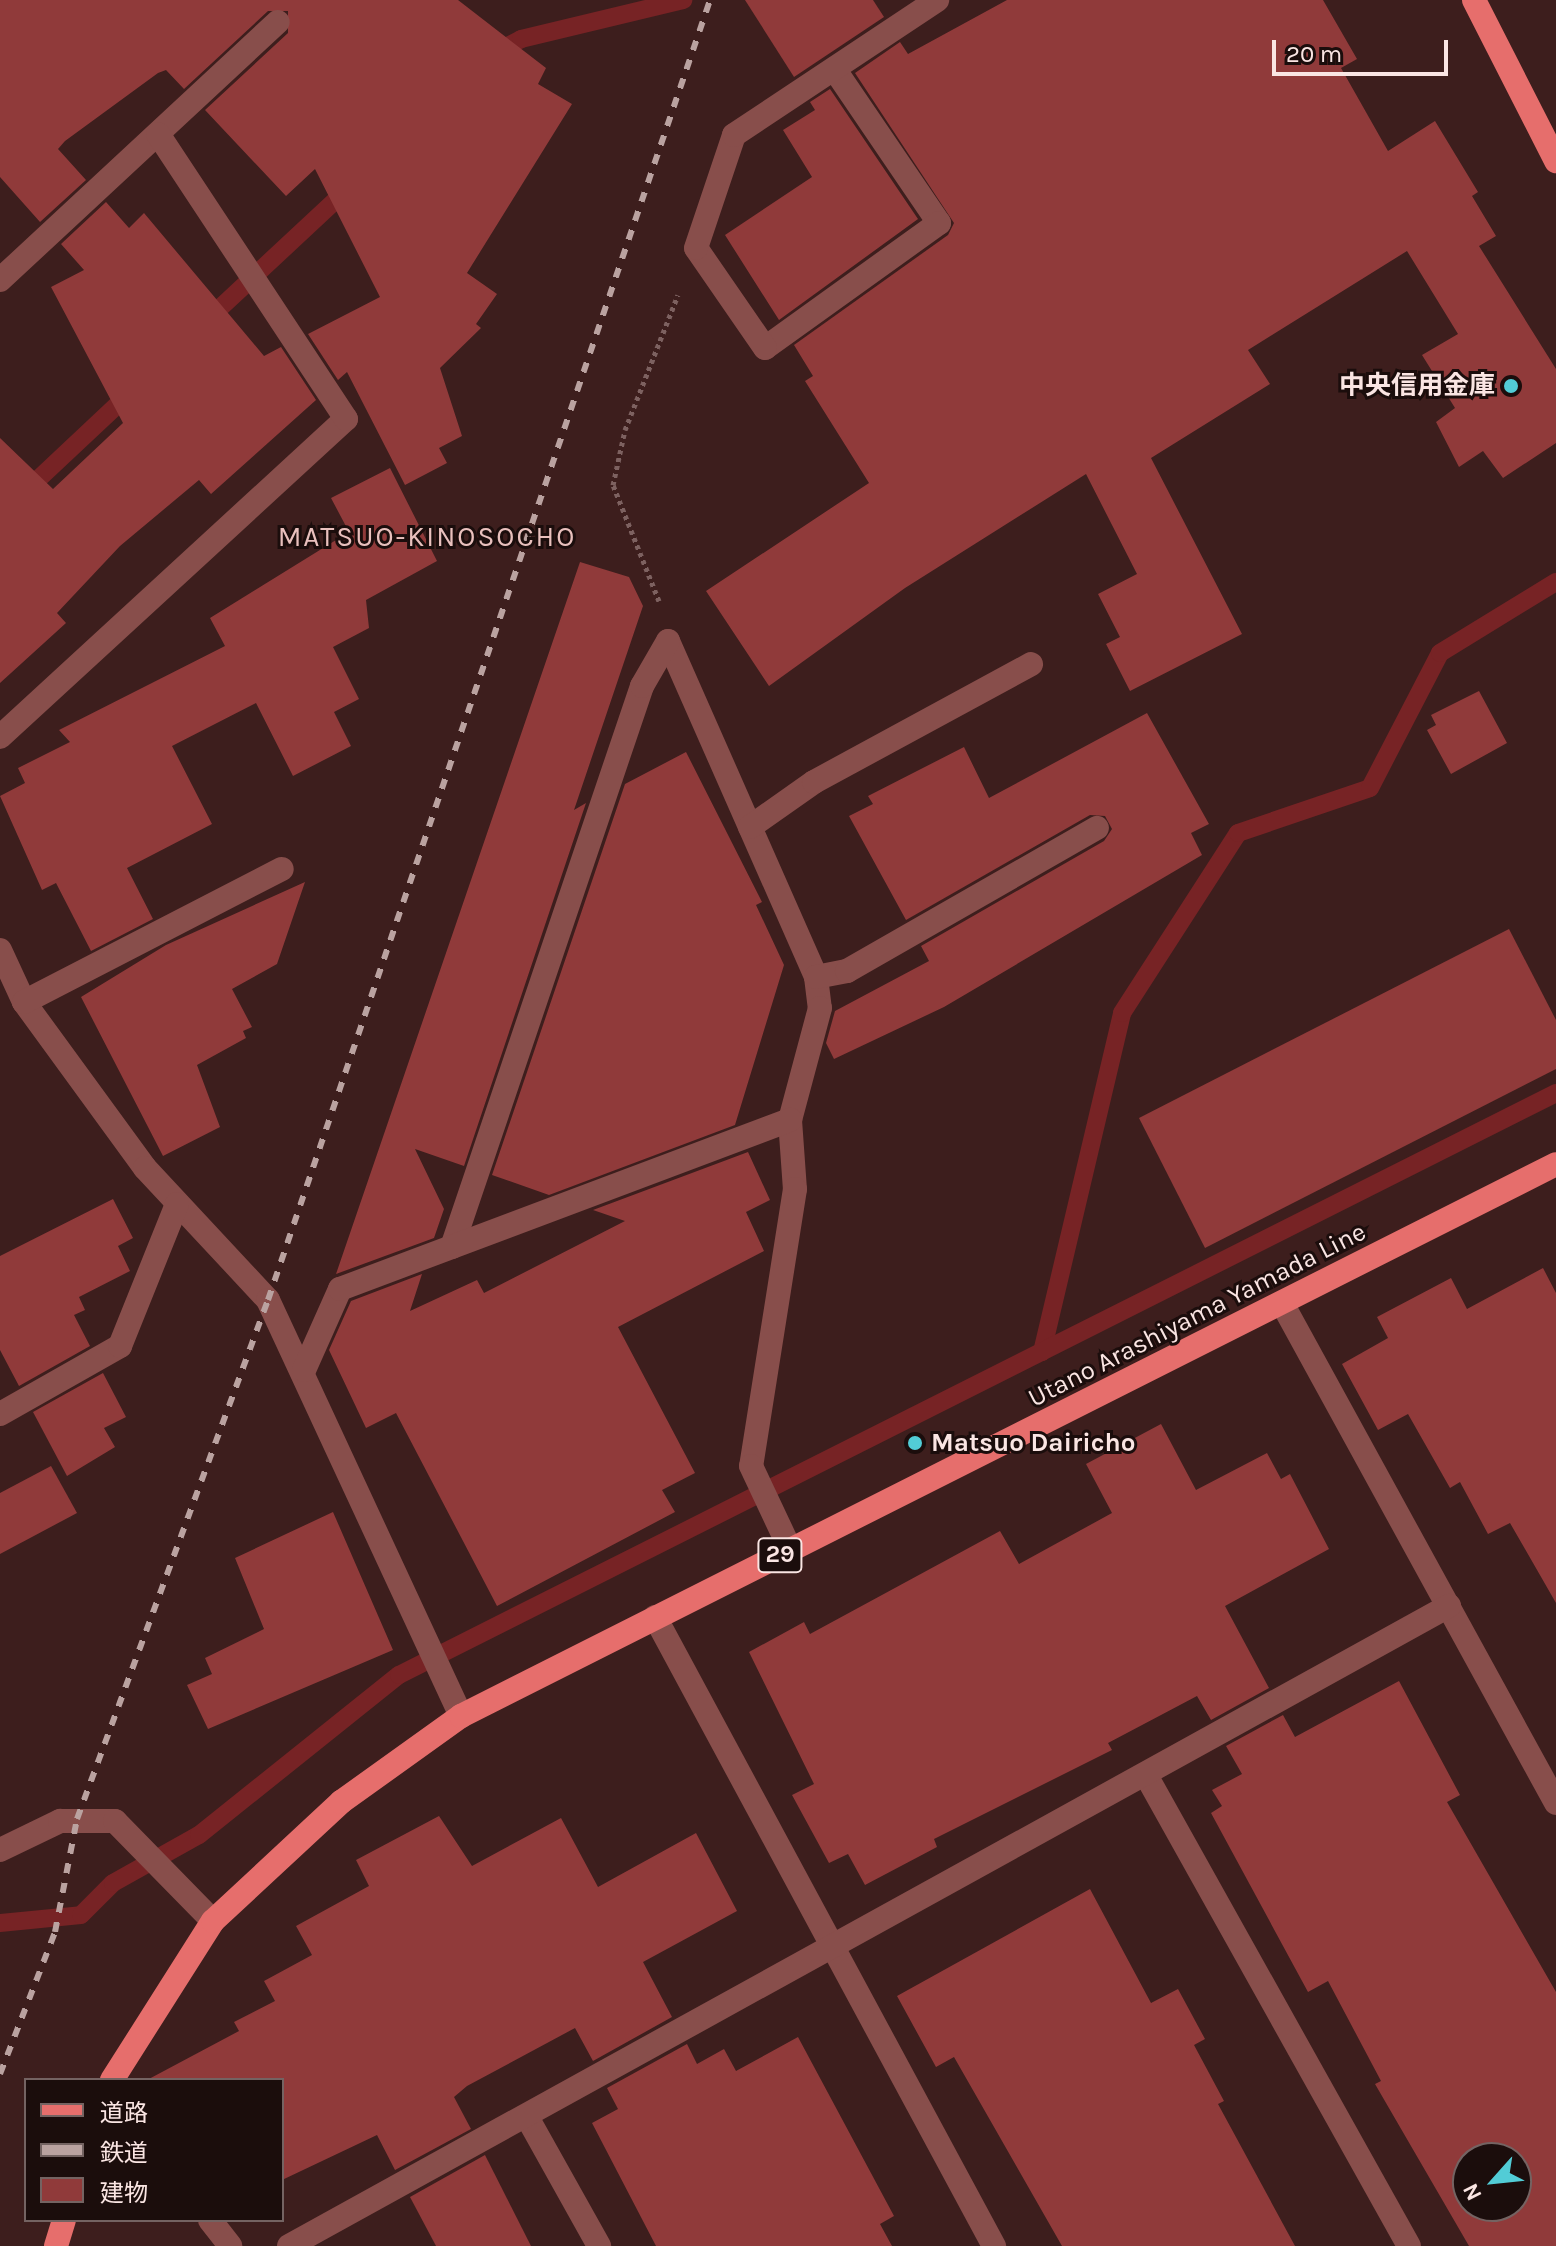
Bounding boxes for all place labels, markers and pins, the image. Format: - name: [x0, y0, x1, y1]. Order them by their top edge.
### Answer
- place label: 中央信用金庫: [1339, 370, 1495, 402]
- marker: 中央信用金庫: [1502, 377, 1520, 395]
- place label: Matsuo Dairicho: [931, 1427, 1136, 1459]
- marker: Matsuo Dairicho: [906, 1434, 924, 1452]

